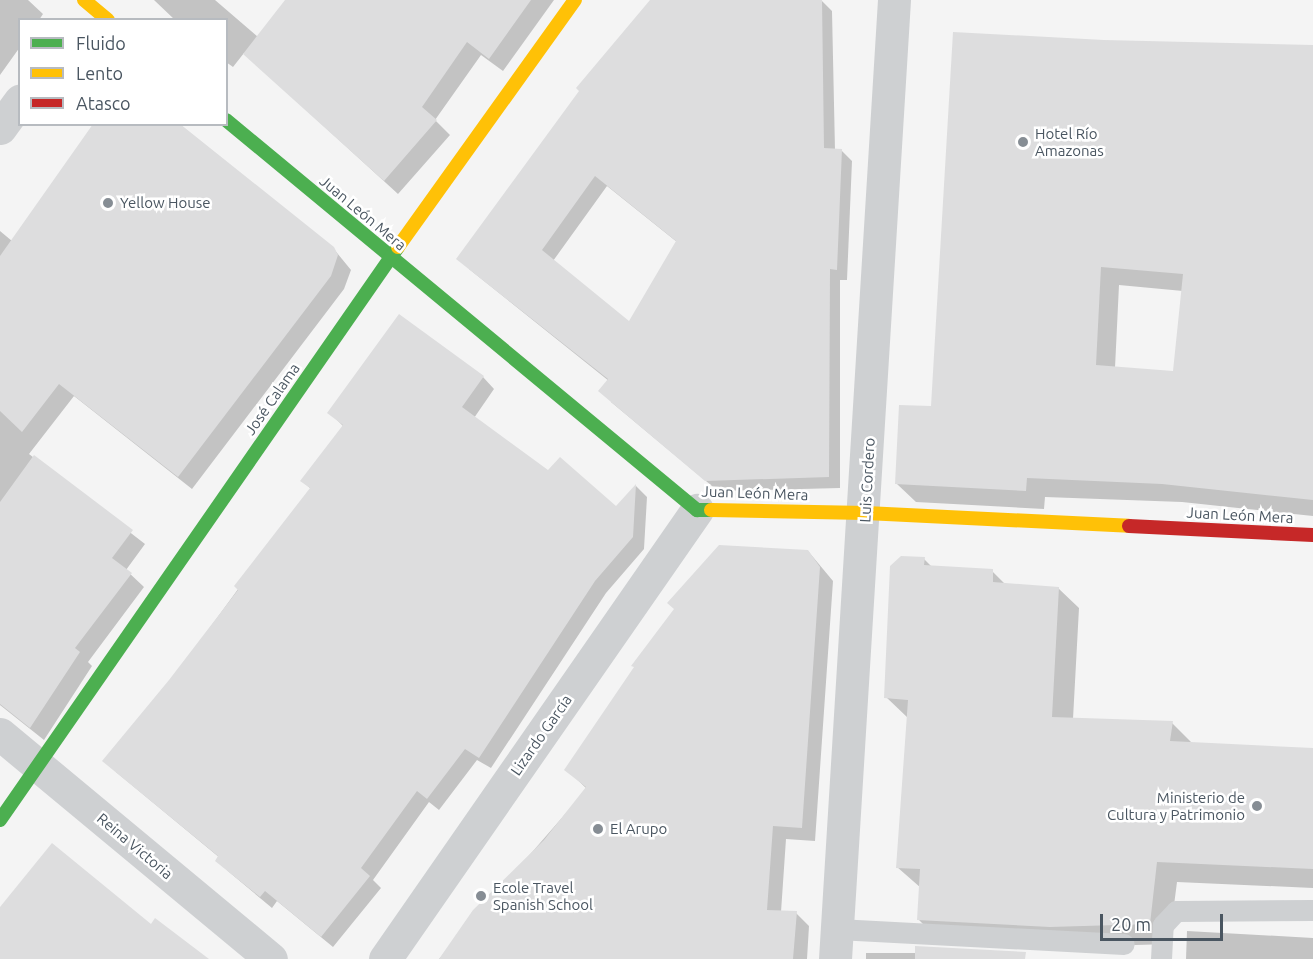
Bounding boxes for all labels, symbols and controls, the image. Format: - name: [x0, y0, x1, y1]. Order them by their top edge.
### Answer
- legend: [18, 18, 228, 126]
- text: Fluido: [76, 33, 126, 53]
- text: Lento: [76, 63, 123, 83]
- text: Atasco: [76, 93, 131, 113]
- place label: Hotel Río Amazonas: [1035, 124, 1104, 159]
- marker: Hotel Río Amazonas: [1016, 135, 1030, 149]
- street label: Juan León Mera: [316, 172, 410, 254]
- place label: Yellow House: [120, 194, 211, 212]
- marker: Yellow House: [101, 196, 115, 210]
- street label: José Calama: [241, 360, 303, 438]
- street label: Luis Cordero: [856, 437, 878, 523]
- street label: Juan León Mera: [701, 482, 809, 504]
- street label: Juan León Mera: [1186, 503, 1294, 527]
- street label: Lizardo García: [507, 691, 575, 779]
- place label: Ministerio de Cultura y Patrimonio: [1107, 788, 1245, 823]
- marker: Ministerio de Cultura y Patrimonio: [1250, 799, 1264, 813]
- street label: Reina Victoria: [93, 809, 177, 883]
- place label: El Arupo: [610, 820, 667, 838]
- marker: El Arupo: [591, 822, 605, 836]
- place label: Ecole Travel Spanish School: [493, 878, 593, 913]
- marker: Ecole Travel Spanish School: [474, 889, 488, 903]
- scale bar: [1103, 902, 1226, 940]
- text: 20 m: [1111, 914, 1151, 934]

